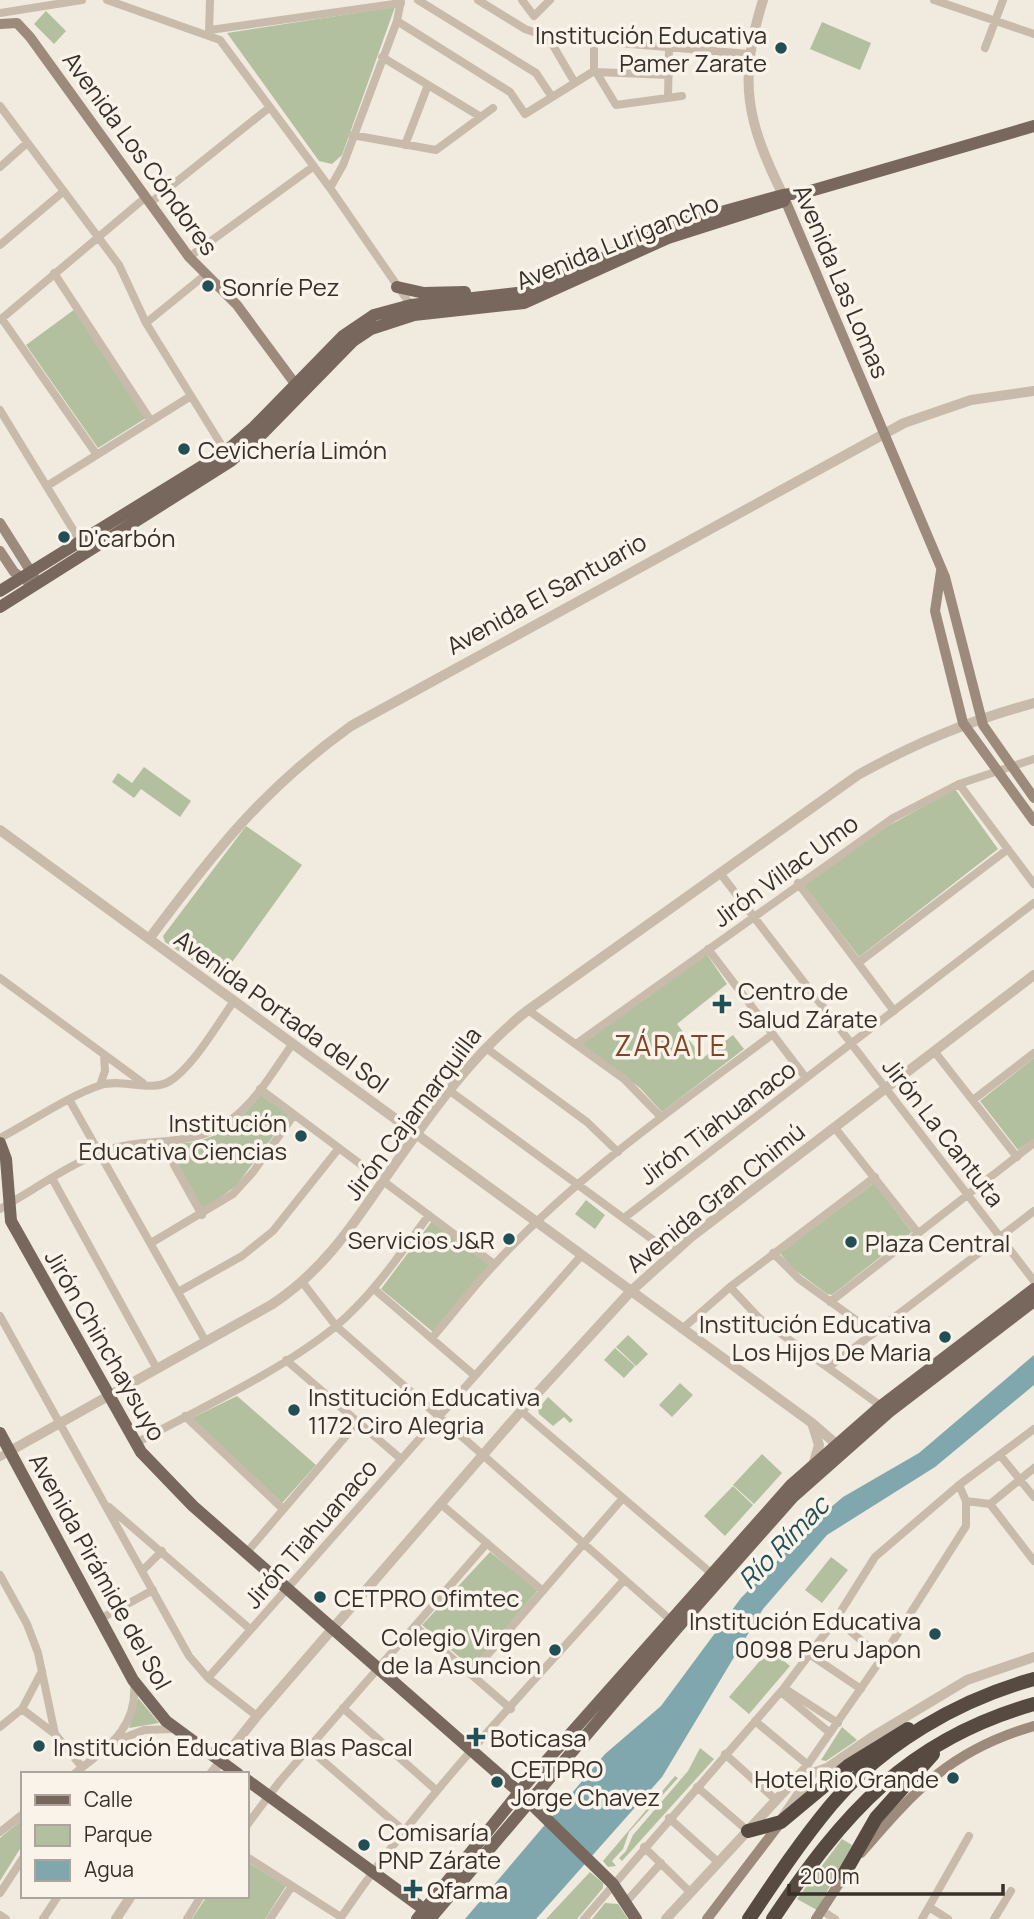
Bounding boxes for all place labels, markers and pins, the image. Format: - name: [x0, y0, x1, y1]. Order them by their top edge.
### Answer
- place label: Institución Educativa Pamer Zarate: [535, 18, 767, 79]
- marker: Institución Educativa Pamer Zarate: [773, 40, 789, 56]
- place label: Sonríe Pez: [222, 270, 340, 303]
- marker: Sonríe Pez: [200, 278, 216, 294]
- place label: Cevichería Limón: [198, 433, 387, 466]
- marker: Cevichería Limón: [176, 441, 192, 457]
- place label: D'carbón: [78, 521, 175, 554]
- marker: D'carbón: [56, 529, 72, 545]
- place label: Centro de Salud Zárate: [738, 974, 878, 1035]
- marker: Centro de Salud Zárate: [712, 994, 732, 1014]
- place label: Institución Educativa Ciencias: [78, 1106, 287, 1167]
- marker: Institución Educativa Ciencias: [293, 1128, 309, 1144]
- place label: Servicios J&R: [348, 1223, 495, 1256]
- place label: Plaza Central: [865, 1226, 1010, 1259]
- marker: Servicios J&R: [501, 1231, 517, 1247]
- marker: Plaza Central: [843, 1234, 859, 1250]
- place label: Institución Educativa Los Hijos De Maria: [699, 1307, 931, 1368]
- marker: Institución Educativa Los Hijos De Maria: [937, 1329, 953, 1345]
- place label: Institución Educativa 1172 Ciro Alegria: [308, 1380, 540, 1441]
- marker: Institución Educativa 1172 Ciro Alegria: [286, 1402, 302, 1418]
- place label: CETPRO Ofimtec: [334, 1581, 520, 1614]
- marker: CETPRO Ofimtec: [312, 1589, 328, 1605]
- place label: Institución Educativa 0098 Peru Japon: [689, 1604, 921, 1665]
- place label: Colegio Virgen de la Asuncion: [381, 1620, 541, 1681]
- marker: Institución Educativa 0098 Peru Japon: [927, 1626, 943, 1642]
- marker: Colegio Virgen de la Asuncion: [547, 1642, 563, 1658]
- place label: Boticasa: [490, 1721, 587, 1754]
- marker: Boticasa: [468, 1729, 484, 1745]
- place label: Institución Educativa Blas Pascal: [53, 1730, 413, 1763]
- marker: Institución Educativa Blas Pascal: [31, 1738, 47, 1754]
- place label: CETPRO Jorge Chavez: [511, 1752, 660, 1813]
- place label: Hotel Rio Grande: [754, 1762, 939, 1795]
- marker: Hotel Rio Grande: [945, 1770, 961, 1786]
- marker: CETPRO Jorge Chavez: [489, 1774, 505, 1790]
- place label: Comisaría PNP Zárate: [378, 1815, 501, 1876]
- marker: Comisaría PNP Zárate: [356, 1837, 372, 1853]
- place label: Qfarma: [427, 1873, 508, 1906]
- marker: Qfarma: [405, 1881, 421, 1897]

